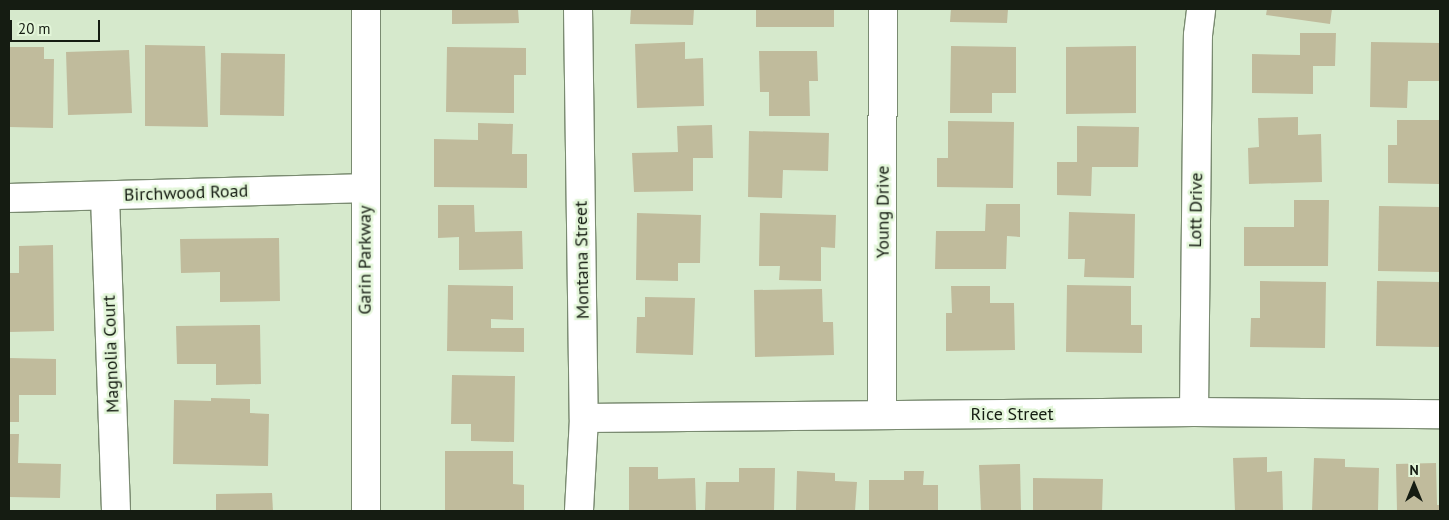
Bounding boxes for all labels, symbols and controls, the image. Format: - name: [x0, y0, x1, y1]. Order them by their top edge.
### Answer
- scale bar: [12, 10, 102, 42]
- text: 20 m: [18, 19, 51, 38]
- street label: Young Drive: [872, 166, 894, 258]
- street label: Lott Drive: [1185, 172, 1207, 248]
- street label: Birchwood Road: [123, 180, 249, 206]
- street label: Montana Street: [570, 201, 594, 319]
- street label: Garin Parkway: [354, 205, 376, 315]
- street label: Magnolia Court: [98, 295, 124, 413]
- street label: Rice Street: [970, 403, 1054, 425]
- north arrow: [1389, 460, 1439, 510]
- text: N: [1409, 461, 1419, 479]

